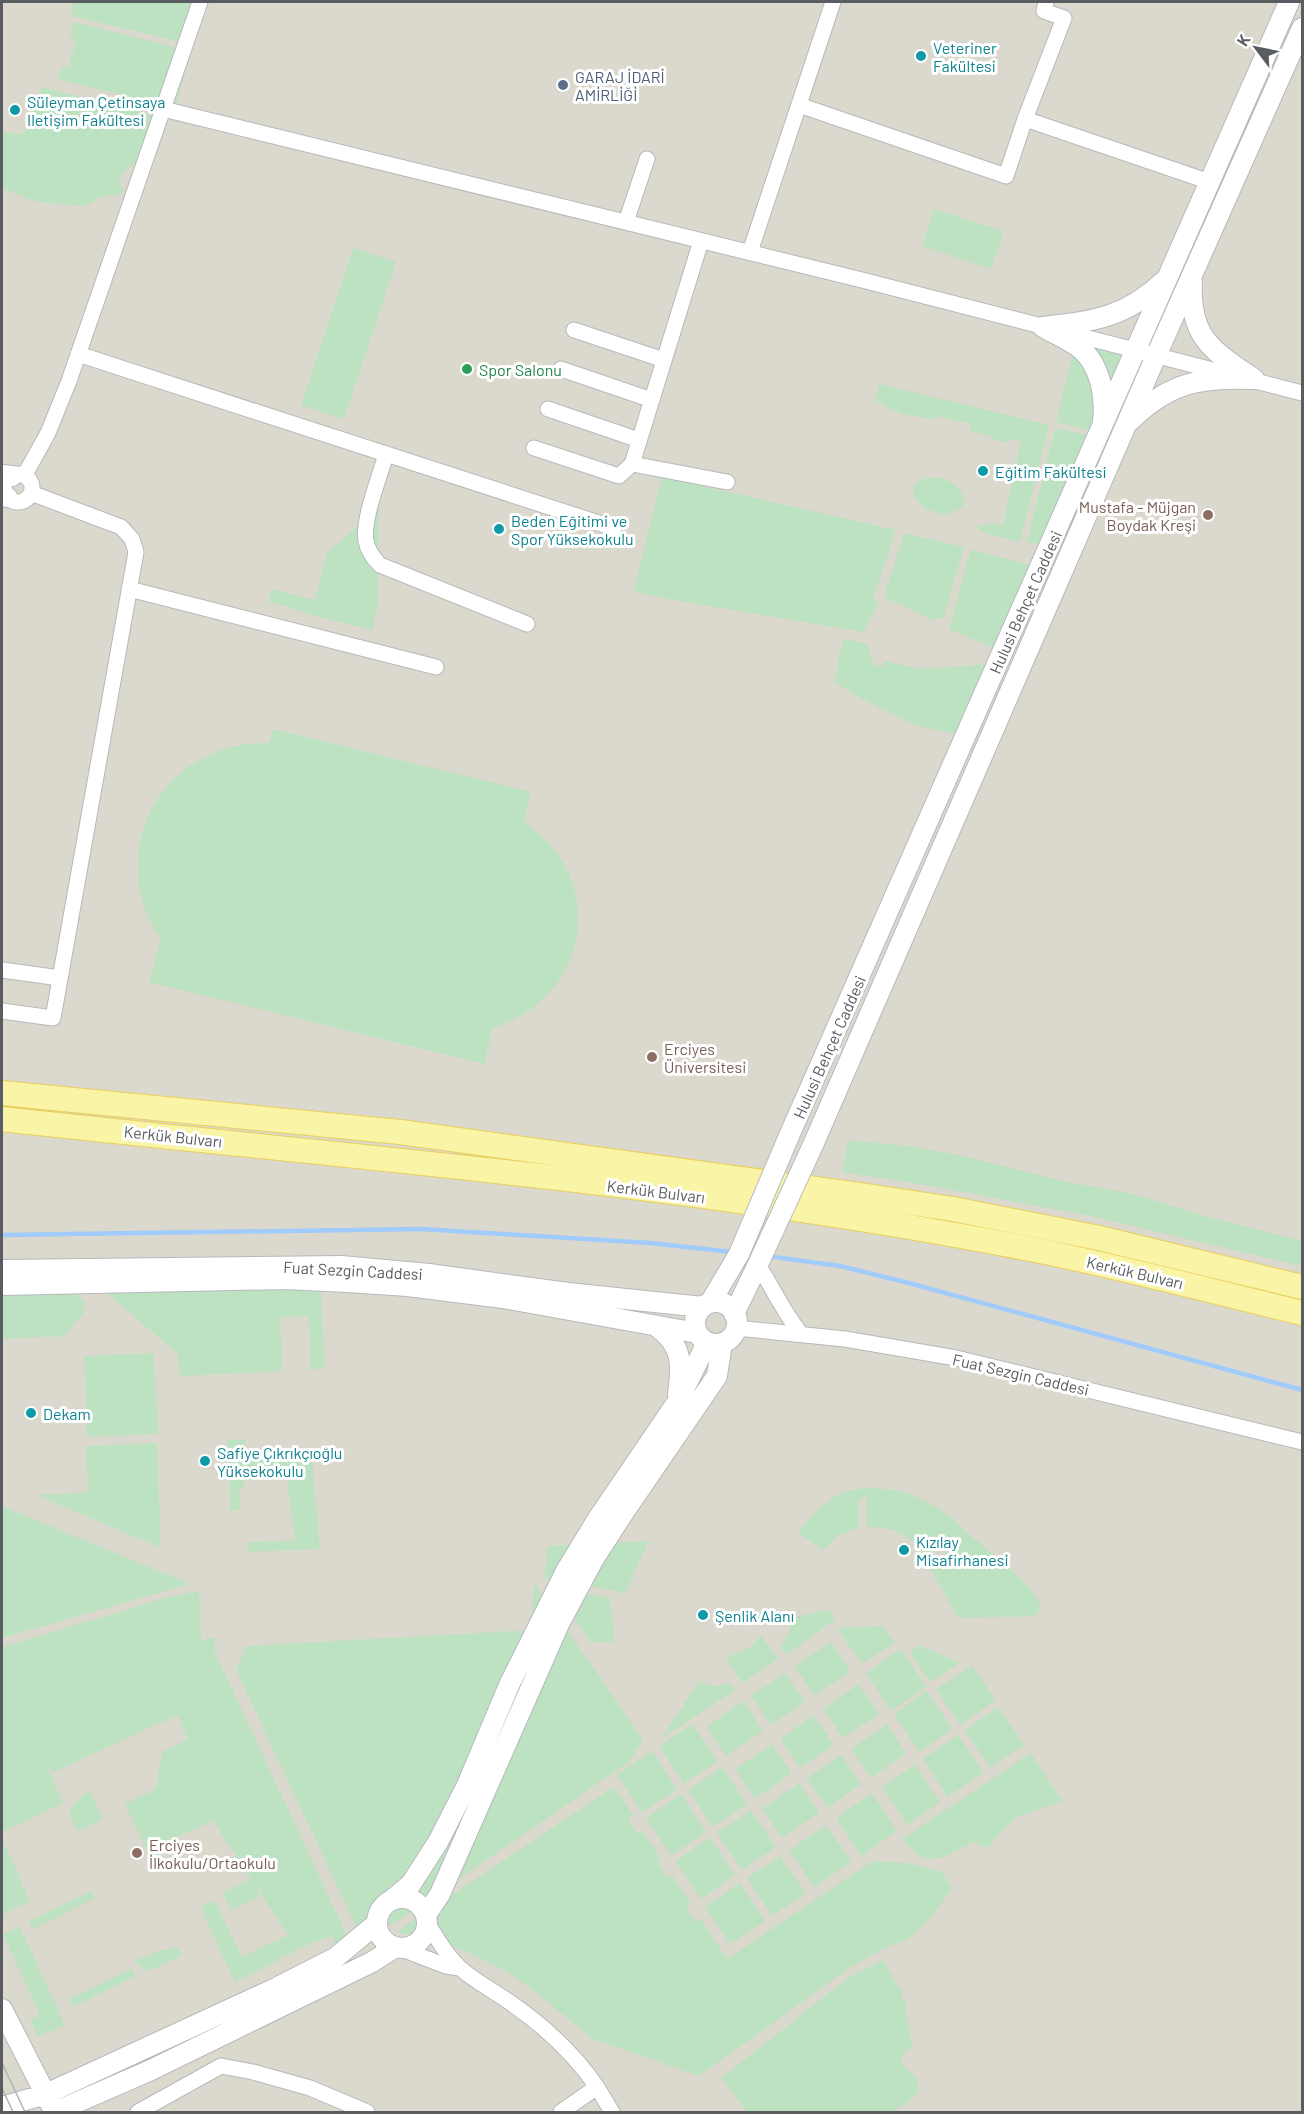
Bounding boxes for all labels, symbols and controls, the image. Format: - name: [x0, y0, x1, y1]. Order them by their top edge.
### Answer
- north arrow: [1226, 18, 1286, 78]
- text: K: [1232, 30, 1254, 49]
- place label: Veteriner Fakültesi: [933, 38, 997, 75]
- marker: Veteriner Fakültesi: [914, 49, 928, 63]
- place label: GARAJ İDARİ AMİRLİĞİ: [575, 67, 665, 104]
- marker: GARAJ İDARİ AMİRLİĞİ: [556, 78, 570, 92]
- place label: Süleyman Çetinsaya Iletişim Fakültesi: [27, 92, 165, 129]
- marker: Süleyman Çetinsaya Iletişim Fakültesi: [8, 103, 22, 117]
- place label: Spor Salonu: [479, 360, 562, 379]
- marker: Spor Salonu: [460, 362, 474, 376]
- place label: Eğitim Fakültesi: [995, 462, 1106, 481]
- marker: Eğitim Fakültesi: [976, 464, 990, 478]
- place label: Mustafa - Müjgan Boydak Kreşi: [1079, 497, 1196, 534]
- marker: Mustafa - Müjgan Boydak Kreşi: [1201, 508, 1215, 522]
- place label: Beden Eğitimi ve Spor Yüksekokulu: [511, 511, 634, 548]
- marker: Beden Eğitimi ve Spor Yüksekokulu: [492, 522, 506, 536]
- street label: Hulusi Behçet Caddesi: [985, 528, 1065, 676]
- street label: Hulusi Behçet Caddesi: [789, 973, 869, 1121]
- place label: Erciyes Üniversitesi: [664, 1039, 746, 1076]
- marker: Erciyes Üniversitesi: [645, 1050, 659, 1064]
- street label: Kerkük Bulvarı: [123, 1121, 223, 1151]
- street label: Kerkük Bulvarı: [606, 1176, 706, 1206]
- street label: Kerkük Bulvarı: [1085, 1252, 1185, 1292]
- street label: Fuat Sezgin Caddesi: [283, 1257, 423, 1283]
- street label: Fuat Sezgin Caddesi: [951, 1349, 1091, 1399]
- place label: Dekam: [43, 1404, 91, 1423]
- marker: Dekam: [24, 1406, 38, 1420]
- place label: Safiye Çıkrıkçıoğlu Yüksekokulu: [217, 1443, 342, 1480]
- marker: Safiye Çıkrıkçıoğlu Yüksekokulu: [198, 1454, 212, 1468]
- place label: Kızılay Misafirhanesi: [916, 1532, 1008, 1569]
- marker: Kızılay Misafirhanesi: [897, 1543, 911, 1557]
- place label: Şenlik Alanı: [715, 1606, 794, 1625]
- marker: Şenlik Alanı: [696, 1608, 710, 1622]
- place label: Erciyes İlkokulu/Ortaokulu: [149, 1835, 276, 1872]
- marker: Erciyes İlkokulu/Ortaokulu: [130, 1846, 144, 1860]

